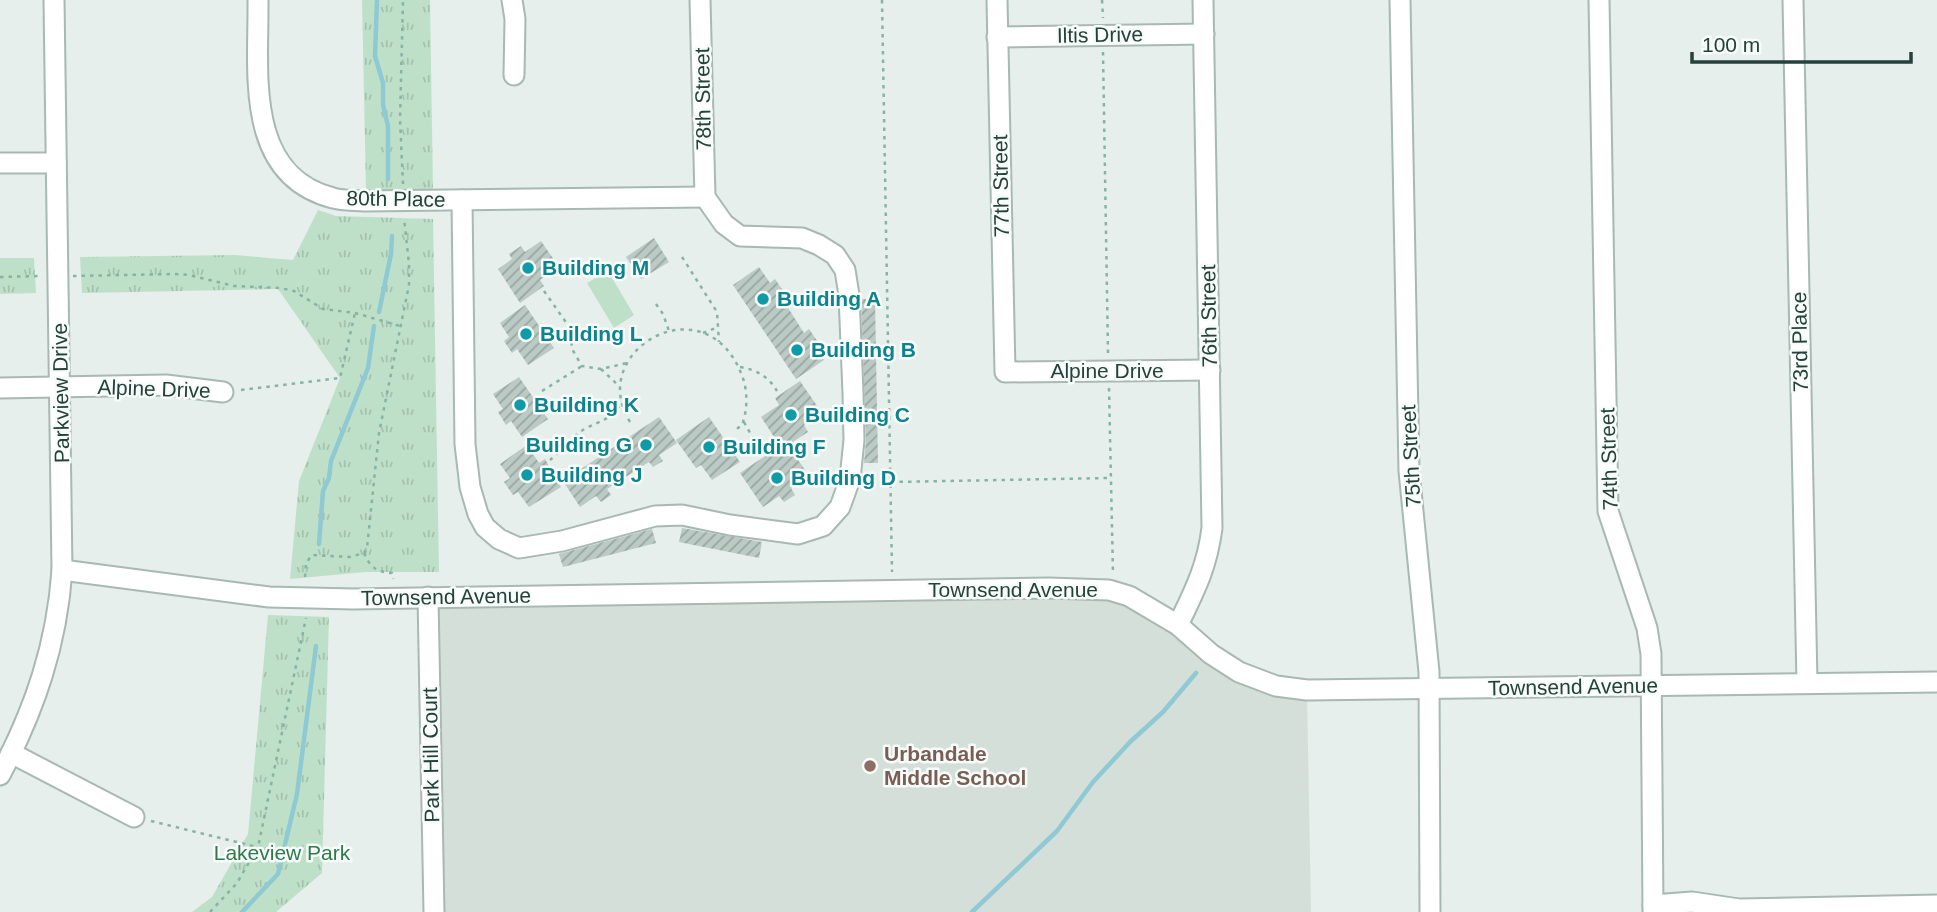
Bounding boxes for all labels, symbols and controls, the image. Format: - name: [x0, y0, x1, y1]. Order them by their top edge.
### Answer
- scale bar: [1692, 21, 1911, 65]
- street label: Iltis Drive: [1057, 22, 1143, 47]
- text: 100 m: [1702, 33, 1760, 56]
- street label: 78th Street: [690, 47, 715, 151]
- street label: 77th Street: [988, 134, 1013, 238]
- street label: 80th Place: [346, 186, 446, 211]
- place label: Building M: [542, 256, 649, 279]
- marker: Building M: [520, 260, 536, 276]
- street label: 76th Street: [1196, 264, 1221, 368]
- place label: Building A: [777, 287, 881, 310]
- marker: Building A: [755, 291, 771, 307]
- street label: 73rd Place: [1787, 292, 1812, 392]
- place label: Building L: [540, 322, 643, 345]
- street label: Parkview Drive: [48, 323, 73, 463]
- marker: Building L: [518, 326, 534, 342]
- place label: Building B: [811, 338, 916, 361]
- marker: Building B: [789, 342, 805, 358]
- street label: Alpine Drive: [1050, 359, 1164, 382]
- street label: Alpine Drive: [97, 375, 211, 402]
- place label: Building K: [534, 393, 639, 416]
- marker: Building K: [512, 397, 528, 413]
- place label: Building C: [805, 403, 910, 426]
- street label: 75th Street: [1396, 404, 1425, 508]
- marker: Building C: [783, 407, 799, 423]
- street label: 74th Street: [1595, 407, 1622, 511]
- place label: Building G: [526, 433, 632, 456]
- place label: Building F: [723, 435, 826, 458]
- marker: Building G: [638, 437, 654, 453]
- marker: Building F: [701, 439, 717, 455]
- place label: Building J: [541, 463, 643, 486]
- place label: Building D: [791, 466, 896, 489]
- marker: Building J: [519, 467, 535, 483]
- marker: Building D: [769, 470, 785, 486]
- street label: Townsend Avenue: [928, 578, 1098, 601]
- street label: Townsend Avenue: [361, 584, 531, 609]
- street label: Townsend Avenue: [1488, 674, 1658, 699]
- street label: Park Hill Court: [418, 687, 443, 823]
- place label: Urbandale Middle School: [884, 742, 1026, 789]
- marker: Urbandale Middle School: [862, 758, 878, 774]
- park label: Lakeview Park: [214, 841, 351, 864]

